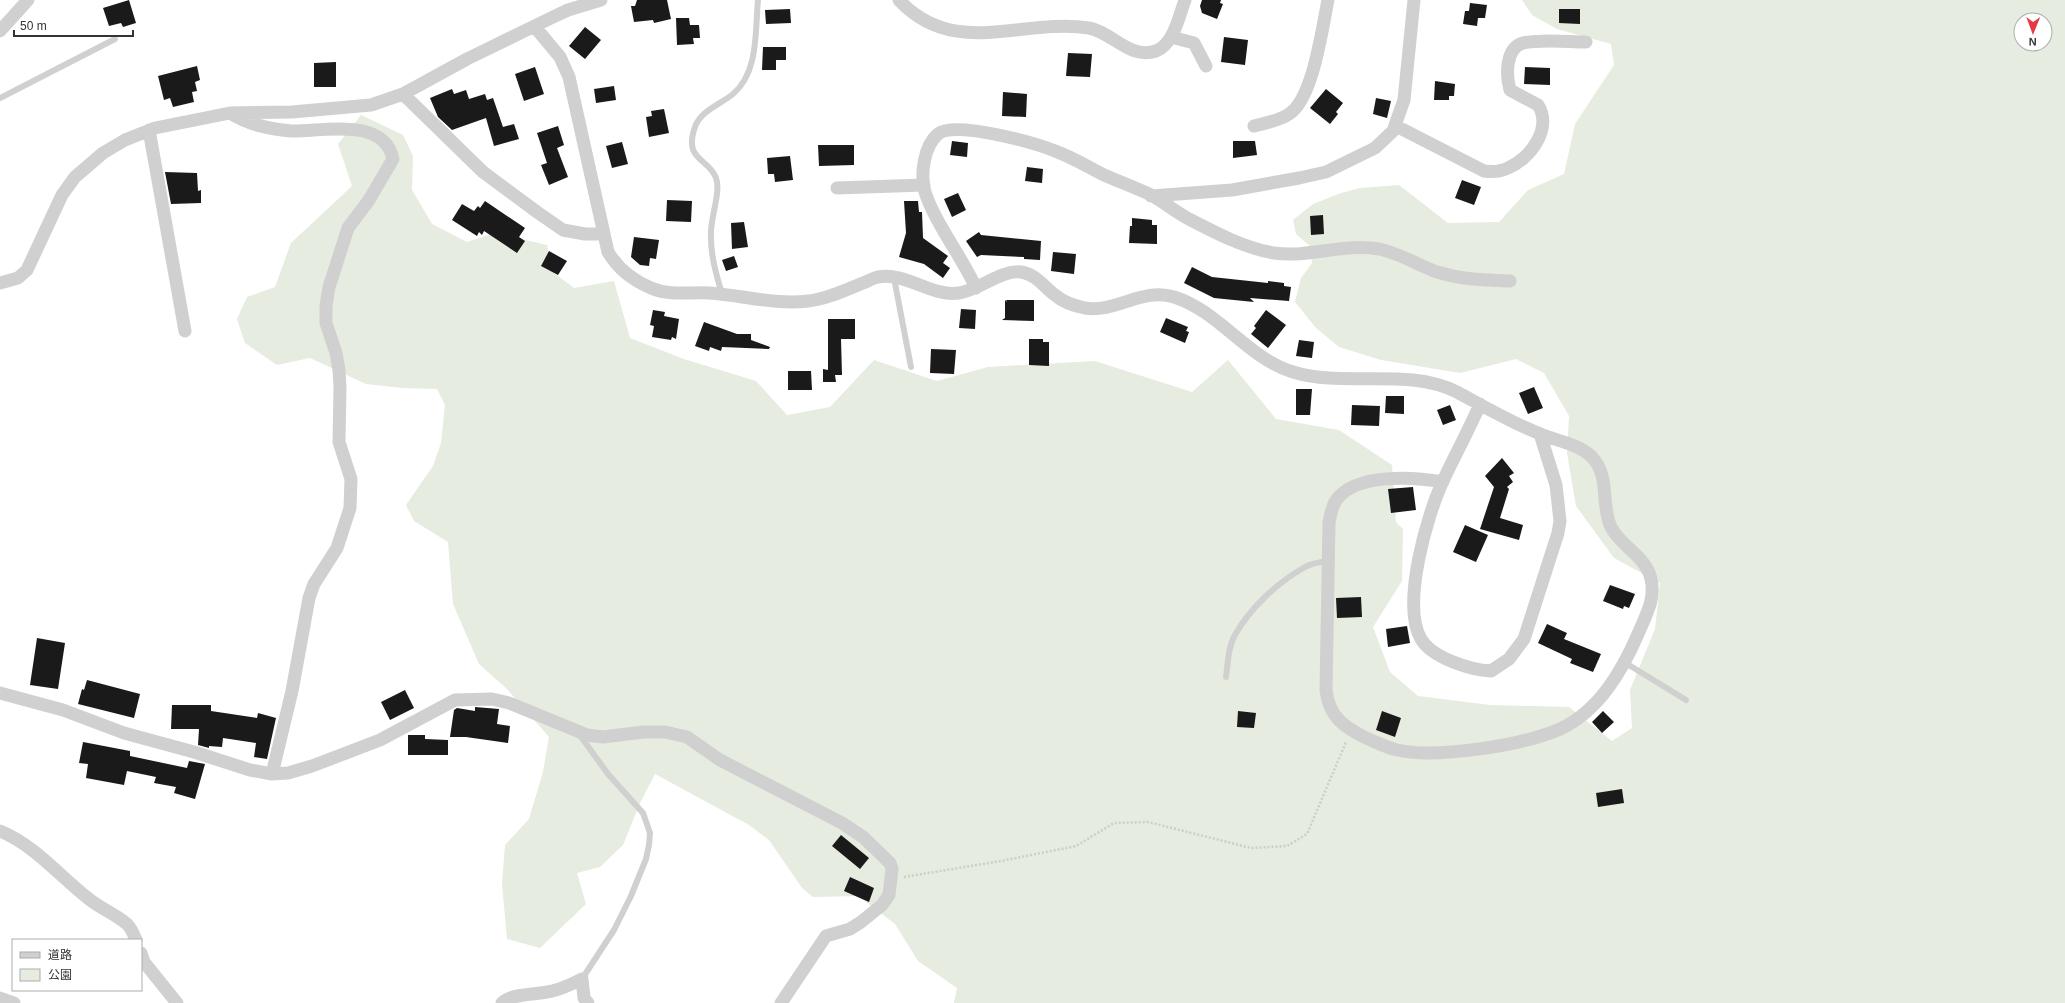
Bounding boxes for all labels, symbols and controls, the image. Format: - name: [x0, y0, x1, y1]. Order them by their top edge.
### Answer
- scale bar: [14, 12, 133, 38]
- north arrow: [2013, 12, 2053, 52]
- text: 50 m: [20, 19, 47, 33]
- text: N: [2029, 36, 2037, 48]
- legend: [12, 939, 142, 991]
- text: 道路: [48, 948, 72, 962]
- text: 公園: [48, 968, 72, 982]

